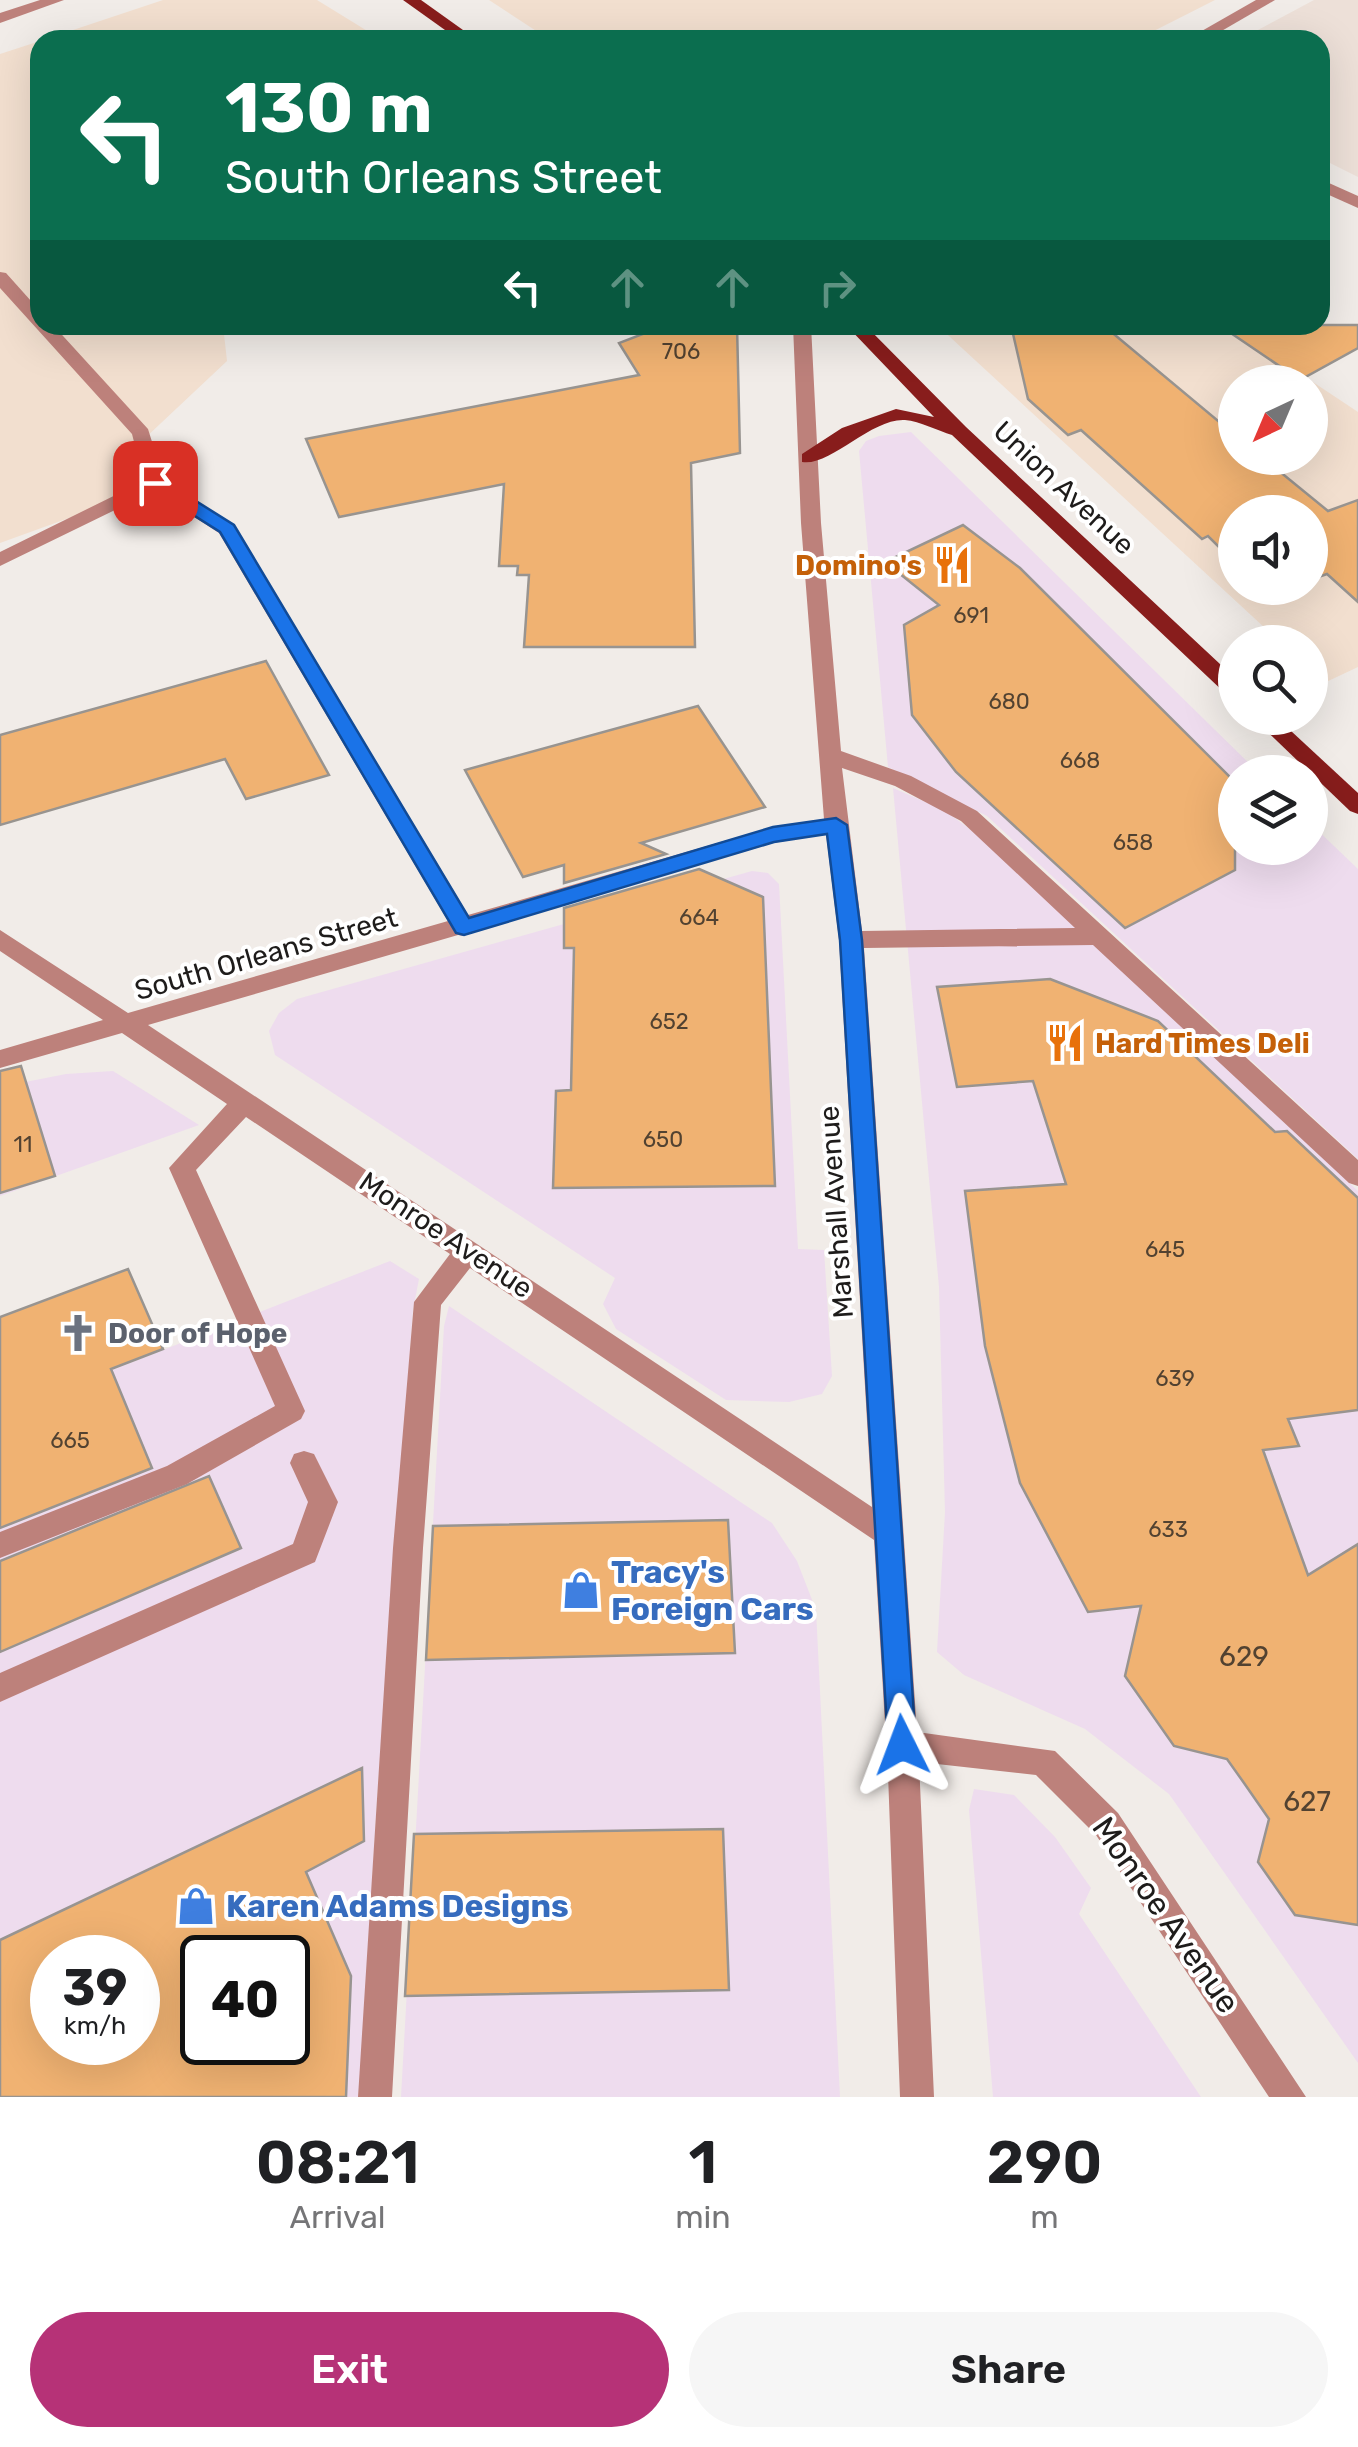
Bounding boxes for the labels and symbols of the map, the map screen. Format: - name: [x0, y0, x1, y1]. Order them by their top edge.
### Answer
- house number: 706: [662, 338, 700, 365]
- north arrow: [1218, 365, 1328, 475]
- street label: Union Avenue: [987, 414, 1141, 562]
- pin: [113, 441, 198, 526]
- restaurant icon: Domino's: [931, 544, 973, 586]
- place label: Domino's: [795, 549, 922, 582]
- house number: 691: [953, 602, 989, 629]
- house number: 680: [988, 688, 1030, 715]
- house number: 668: [1060, 747, 1100, 774]
- house number: 658: [1113, 829, 1153, 856]
- street label: South Orleans Street: [131, 901, 401, 1007]
- house number: 664: [679, 904, 719, 931]
- house number: 652: [649, 1008, 689, 1035]
- restaurant icon: Hard Times Deli: [1044, 1022, 1086, 1064]
- place label: Hard Times Deli: [1095, 1027, 1310, 1060]
- street label: Marshall Avenue: [812, 1105, 860, 1319]
- house number: 650: [643, 1126, 683, 1153]
- house number: 11: [14, 1131, 32, 1158]
- street label: Monroe Avenue: [353, 1165, 539, 1305]
- house number: 645: [1145, 1236, 1185, 1263]
- church icon: Door of Hope: [57, 1312, 99, 1354]
- place label: Door of Hope: [108, 1317, 287, 1350]
- house number: 639: [1155, 1365, 1195, 1392]
- house number: 665: [50, 1427, 90, 1454]
- house number: 633: [1148, 1516, 1188, 1543]
- place label: Tracy's Foreign Cars: [611, 1553, 814, 1628]
- shop icon: Tracy's Foreign Cars: [560, 1569, 602, 1611]
- house number: 629: [1219, 1640, 1269, 1673]
- position arrow: [850, 1693, 954, 1797]
- house number: 627: [1283, 1785, 1331, 1818]
- street label: Monroe Avenue: [1084, 1810, 1248, 2020]
- shop icon: Karen Adams Designs: [175, 1885, 217, 1927]
- place label: Karen Adams Designs: [226, 1887, 569, 1925]
- speed limit sign: 40: [180, 1935, 310, 2065]

